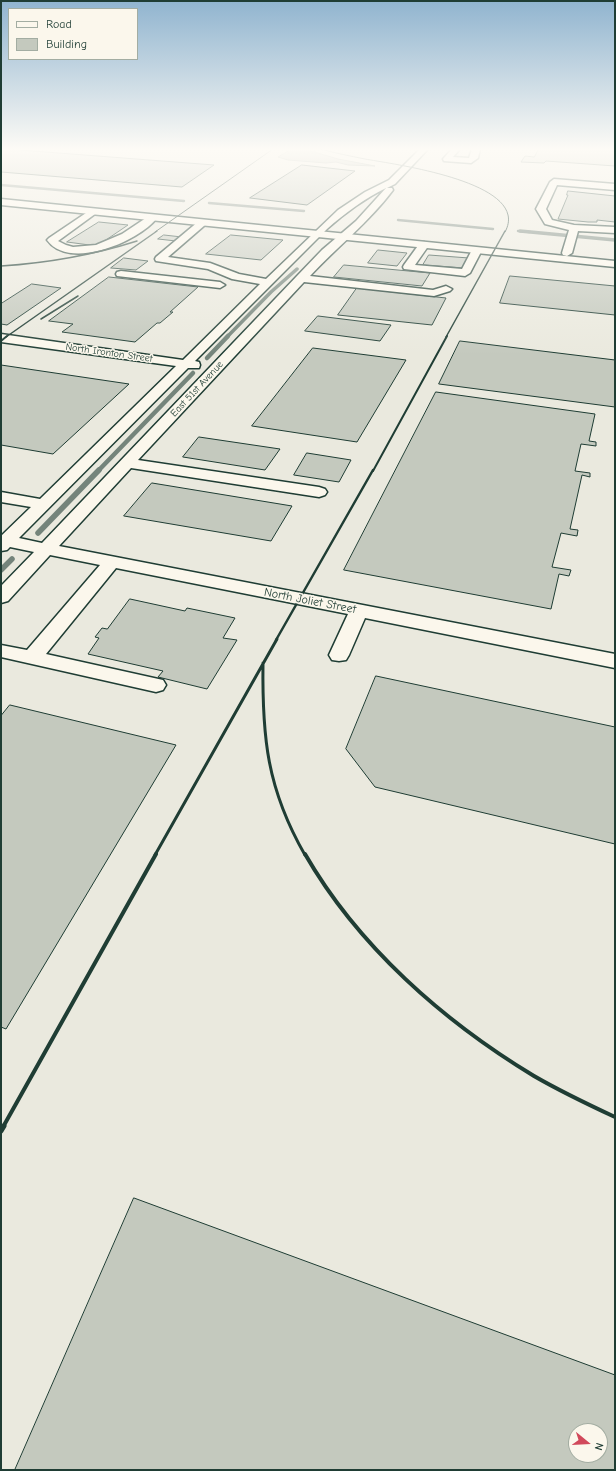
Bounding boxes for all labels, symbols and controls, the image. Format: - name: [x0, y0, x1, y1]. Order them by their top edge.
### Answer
- legend: [8, 8, 138, 60]
- text: Road: [46, 17, 72, 31]
- text: Building: [46, 37, 87, 51]
- street label: North Ironton Street: [65, 341, 153, 365]
- street label: East 51st Avenue: [168, 359, 226, 419]
- street label: North Joliet Street: [263, 585, 357, 617]
- north arrow: [568, 1423, 608, 1463]
- text: N: [592, 1441, 606, 1452]

